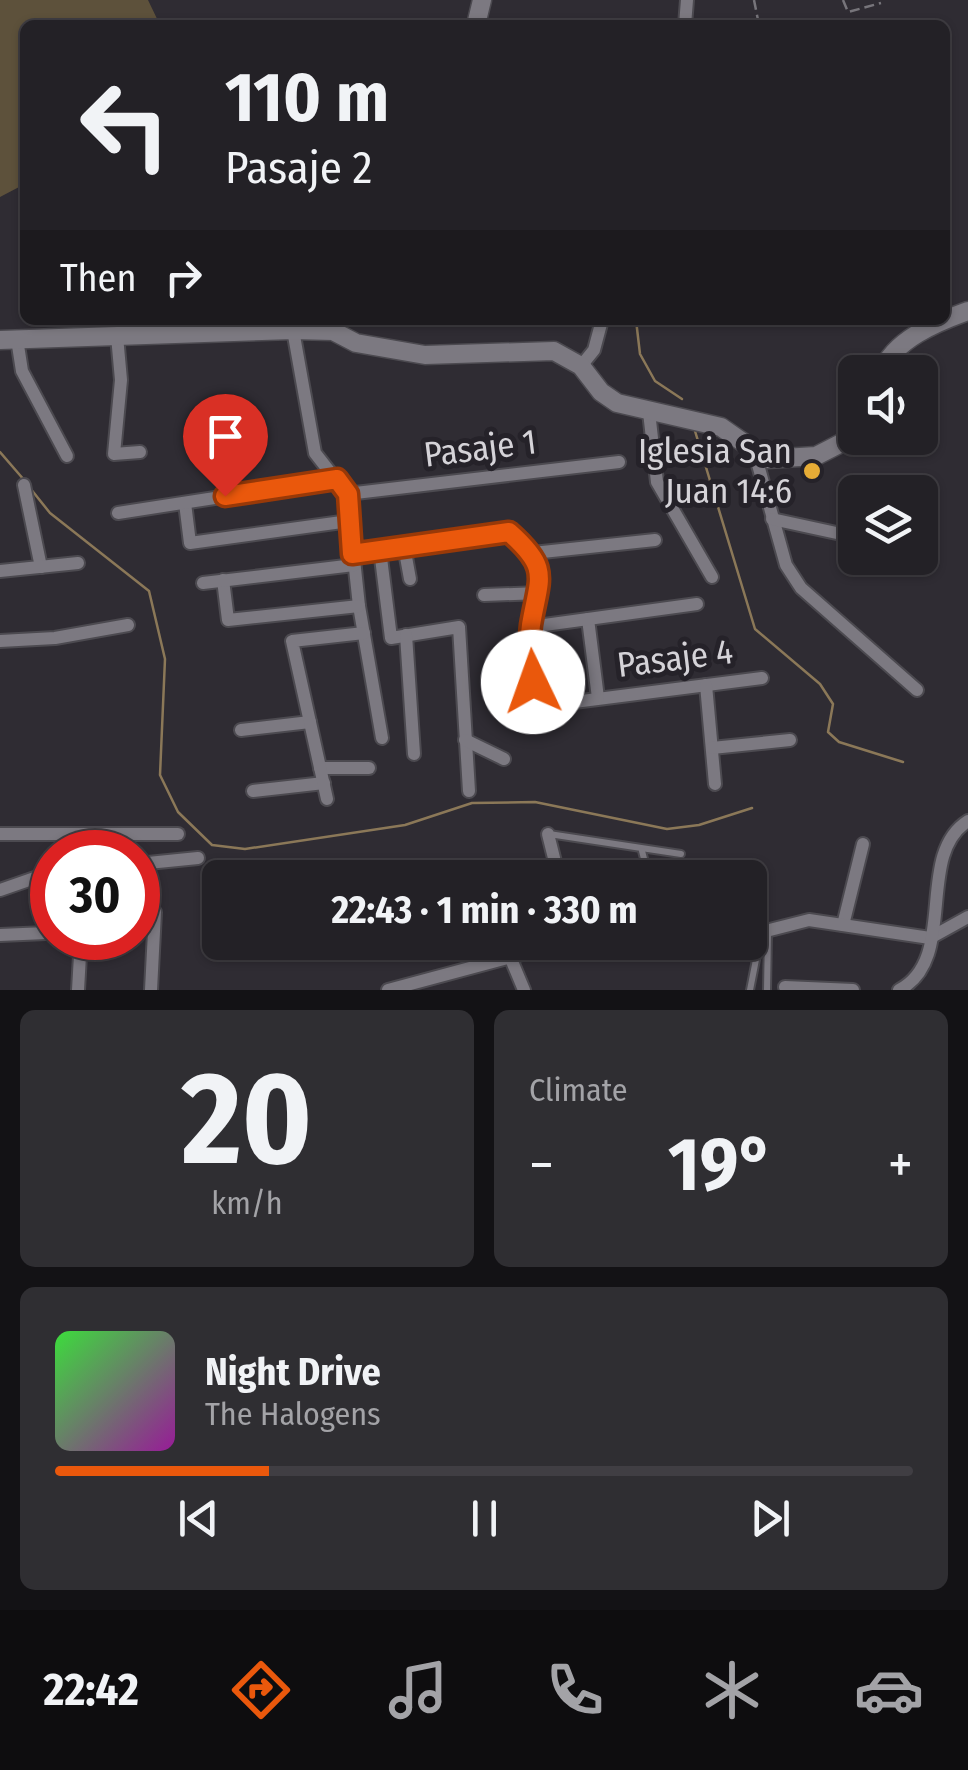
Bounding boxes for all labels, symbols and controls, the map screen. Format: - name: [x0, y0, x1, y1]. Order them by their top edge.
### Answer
- text: 110 m: [225, 56, 389, 140]
- icon: left: [60, 60, 190, 190]
- text: Pasaje 2: [225, 141, 372, 195]
- icon: right: [156, 250, 211, 305]
- text: Then: [60, 255, 136, 301]
- map controls: [838, 355, 938, 575]
- button: sound: [838, 355, 938, 455]
- pin: [183, 394, 268, 497]
- icon: arrive: [198, 409, 253, 464]
- street label: Pasaje 1: [421, 420, 539, 476]
- place label: Iglesia San Juan 14:6: [638, 430, 792, 512]
- marker: Iglesia San Juan 14:6: [801, 460, 823, 482]
- button: layers: [838, 475, 938, 575]
- position arrow: [481, 630, 585, 734]
- street label: Pasaje 4: [615, 630, 735, 686]
- speed limit sign: 30: [30, 830, 160, 960]
- text: 22:43 · 1 min · 330 m: [331, 887, 638, 933]
- text: 20: [181, 1041, 313, 1197]
- text: Climate: [529, 1071, 628, 1109]
- text: 19°: [668, 1120, 774, 1210]
- text: −: [529, 1132, 554, 1198]
- text: +: [888, 1132, 913, 1198]
- text: km/h: [211, 1184, 283, 1222]
- text: Night Drive: [205, 1349, 381, 1395]
- text: The Halogens: [205, 1395, 381, 1433]
- icon: previous: [171, 1491, 226, 1546]
- icon: pause: [457, 1491, 512, 1546]
- icon: next: [743, 1491, 798, 1546]
- icon: directions: [226, 1655, 296, 1725]
- icon: music: [383, 1655, 453, 1725]
- icon: phone: [540, 1655, 610, 1725]
- icon: climate: [697, 1655, 767, 1725]
- icon: car: [854, 1655, 924, 1725]
- text: 22:42: [44, 1663, 139, 1717]

